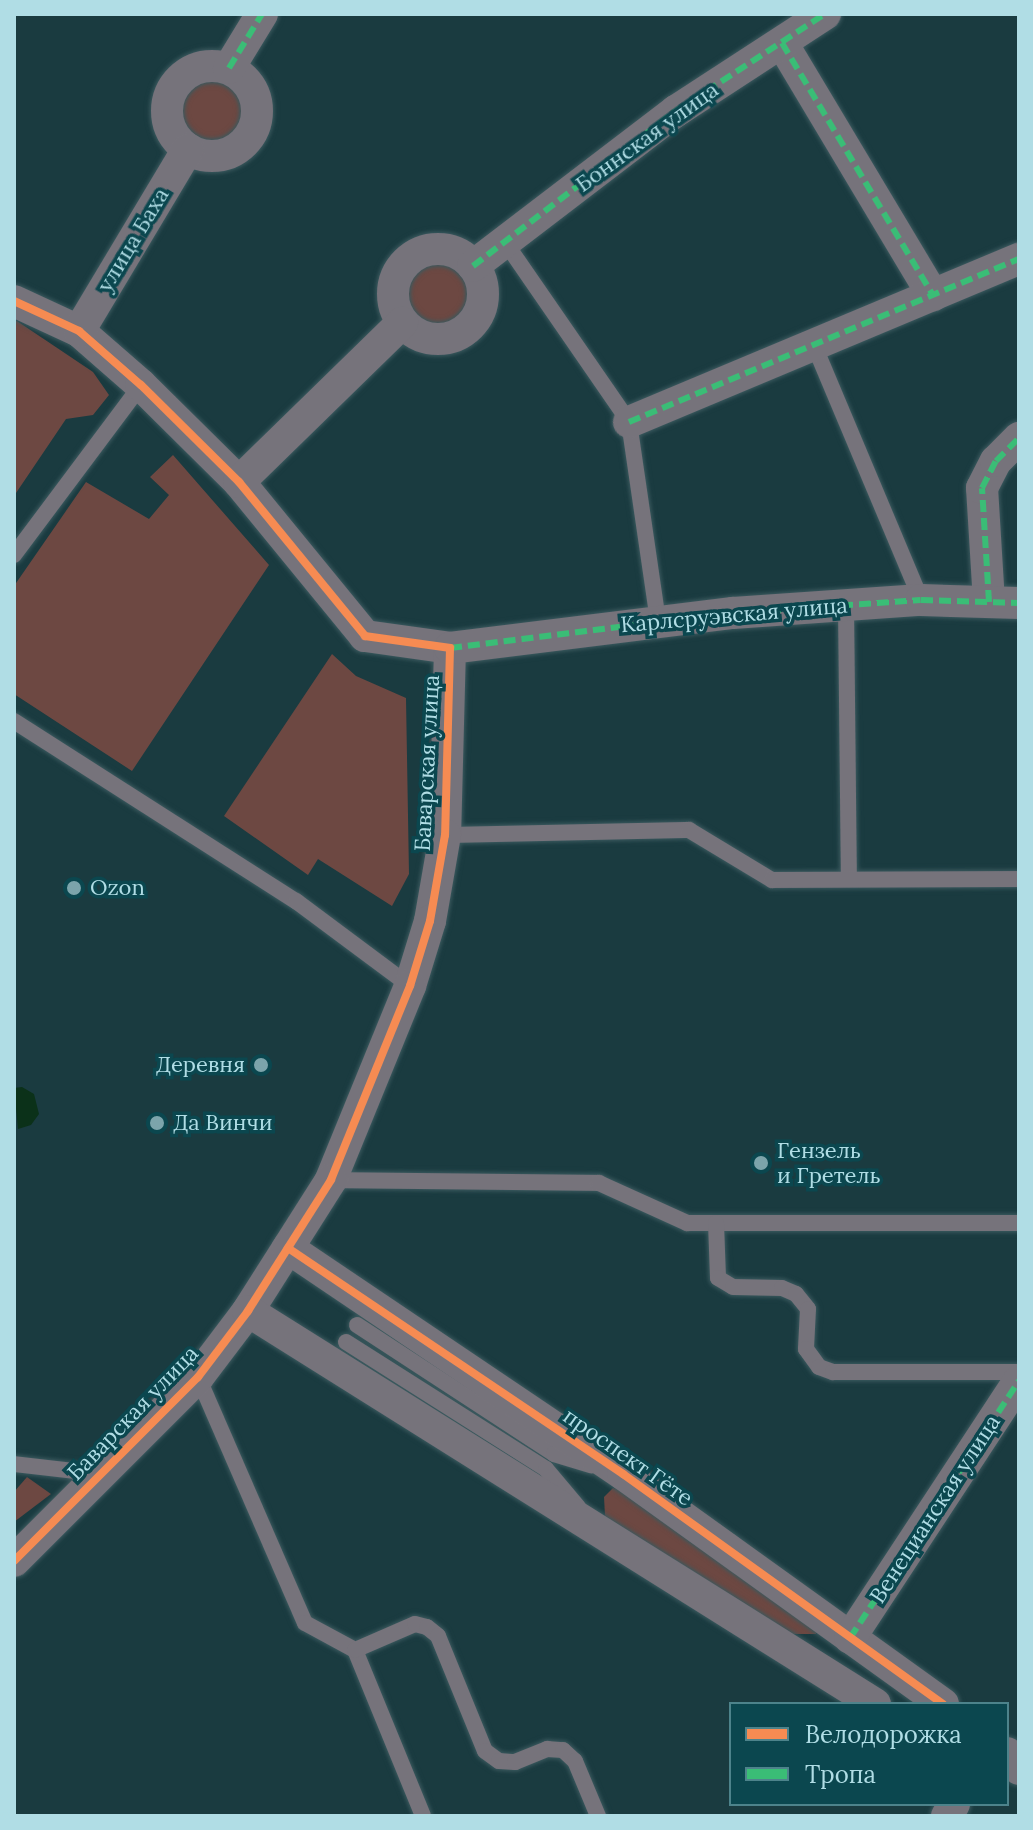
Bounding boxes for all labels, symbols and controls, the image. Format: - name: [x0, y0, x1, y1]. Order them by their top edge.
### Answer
- street label: Боннская улица: [571, 76, 723, 198]
- street label: улица Баха: [92, 183, 174, 297]
- street label: Карлсруэвская улица: [619, 592, 849, 638]
- street label: Баварская улица: [409, 674, 445, 852]
- place label: Ozon: [90, 875, 145, 901]
- marker: Ozon: [65, 879, 83, 897]
- place label: Деревня: [156, 1052, 245, 1078]
- marker: Деревня: [252, 1056, 270, 1074]
- place label: Да Винчи: [173, 1110, 273, 1136]
- marker: Да Винчи: [148, 1114, 166, 1132]
- place label: Гензель и Гретель: [777, 1137, 881, 1188]
- marker: Гензель и Гретель: [752, 1154, 770, 1172]
- street label: Баварская улица: [62, 1340, 204, 1486]
- street label: проспект Гёте: [558, 1403, 698, 1511]
- street label: Венецианская улица: [864, 1410, 1006, 1608]
- legend: [729, 1702, 1009, 1806]
- text: Велодорожка: [805, 1719, 962, 1750]
- text: Тропа: [805, 1759, 876, 1790]

